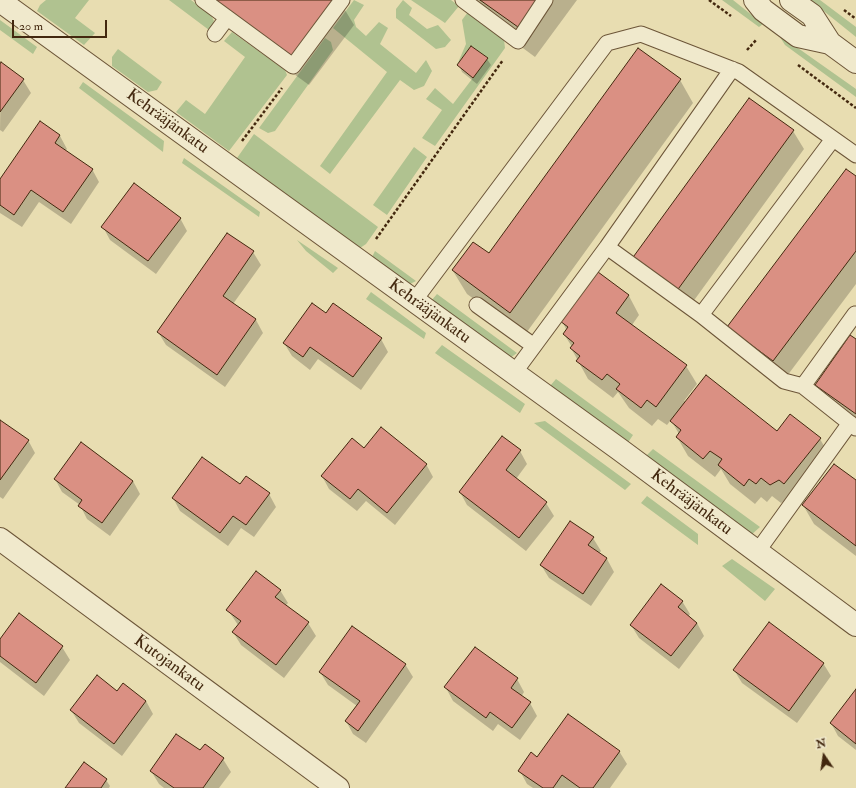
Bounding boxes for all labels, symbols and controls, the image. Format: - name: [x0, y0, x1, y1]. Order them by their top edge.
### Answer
- scale bar: [14, 12, 109, 38]
- text: 20 m: [19, 19, 43, 34]
- street label: Kehrääjänkatu: [122, 85, 212, 159]
- street label: Kehrääjänkatu: [384, 275, 474, 349]
- street label: Kehrääjänkatu: [646, 466, 736, 540]
- street label: Kutojankatu: [129, 631, 209, 697]
- north arrow: [804, 736, 844, 776]
- text: N: [815, 736, 827, 751]

